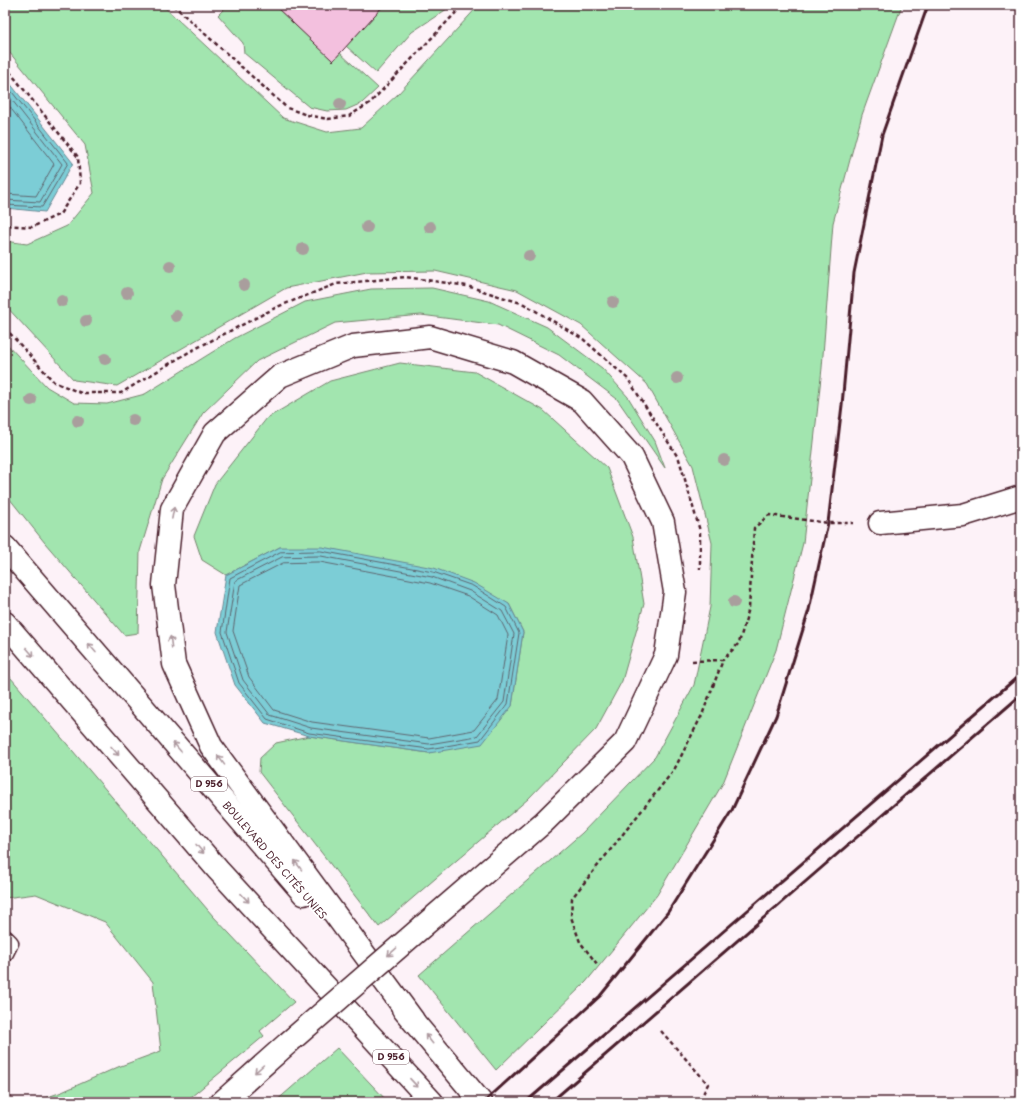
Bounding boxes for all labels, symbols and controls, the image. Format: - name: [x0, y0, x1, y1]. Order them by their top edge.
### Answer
- one-way arrow: [169, 506, 177, 519]
- one-way arrow: [167, 636, 175, 649]
- one-way arrow: [87, 643, 96, 654]
- one-way arrow: [26, 647, 35, 658]
- one-way arrow: [172, 742, 181, 752]
- one-way arrow: [111, 745, 120, 756]
- one-way arrow: [217, 755, 225, 766]
- road number: D 956: [191, 777, 227, 791]
- street label: BOULEVARD DES CITÉS UNIES: [220, 797, 331, 922]
- one-way arrow: [196, 844, 205, 854]
- one-way arrow: [294, 859, 303, 870]
- one-way arrow: [240, 893, 249, 903]
- one-way arrow: [387, 948, 397, 957]
- one-way arrow: [425, 1034, 433, 1045]
- road number: D 956: [373, 1050, 409, 1064]
- one-way arrow: [254, 1064, 264, 1073]
- one-way arrow: [409, 1078, 419, 1088]

